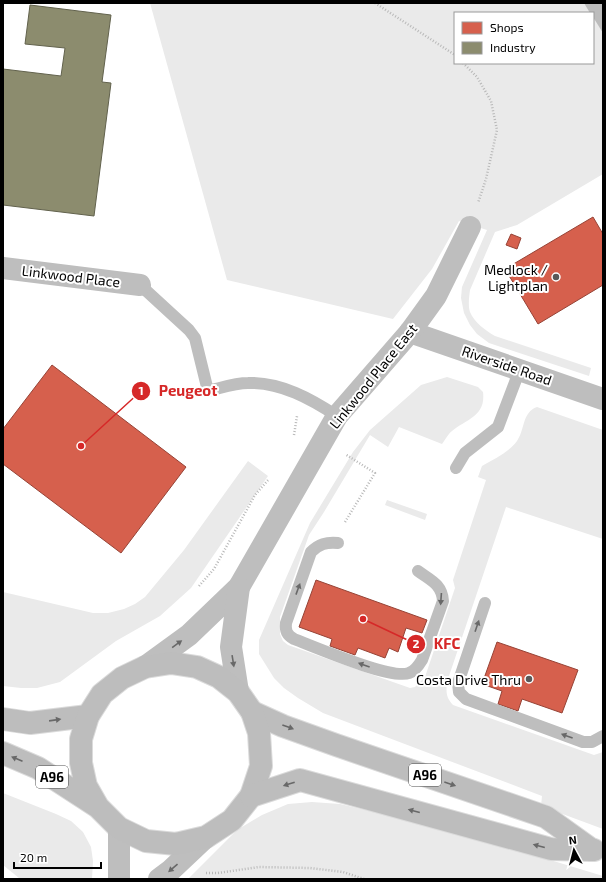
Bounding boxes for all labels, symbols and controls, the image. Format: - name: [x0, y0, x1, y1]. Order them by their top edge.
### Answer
- legend: [454, 12, 594, 64]
- text: Shops: [490, 20, 524, 34]
- text: Industry: [490, 40, 536, 54]
- place label: Medlock / Lightplan: [484, 261, 548, 294]
- street label: Linkwood Place: [21, 262, 121, 290]
- marker: Medlock / Lightplan: [551, 272, 561, 282]
- street label: Linkwood Place East: [326, 320, 420, 432]
- street label: Riverside Road: [460, 342, 554, 388]
- callout: Peugeot: [131, 377, 225, 404]
- text: Peugeot: [159, 381, 217, 399]
- text: 1: [138, 383, 144, 397]
- one-way arrow: [295, 583, 301, 595]
- one-way arrow: [438, 592, 445, 605]
- one-way arrow: [474, 620, 480, 632]
- callout: KFC: [406, 630, 469, 657]
- text: KFC: [434, 634, 460, 652]
- text: 2: [413, 636, 420, 650]
- one-way arrow: [171, 640, 182, 648]
- one-way arrow: [230, 655, 236, 668]
- one-way arrow: [358, 662, 370, 668]
- place label: Costa Drive Thru: [416, 671, 521, 688]
- marker: Costa Drive Thru: [524, 674, 534, 684]
- one-way arrow: [49, 717, 62, 723]
- one-way arrow: [282, 725, 294, 731]
- one-way arrow: [560, 732, 572, 738]
- one-way arrow: [11, 756, 22, 762]
- road number: A96: [409, 764, 441, 786]
- road number: A96: [36, 766, 68, 788]
- one-way arrow: [283, 781, 295, 787]
- one-way arrow: [444, 781, 456, 787]
- one-way arrow: [408, 808, 420, 814]
- north arrow: [554, 830, 594, 870]
- text: N: [568, 833, 578, 847]
- one-way arrow: [533, 843, 545, 849]
- scale bar: [14, 844, 101, 870]
- text: 20 m: [20, 850, 47, 864]
- one-way arrow: [168, 863, 178, 873]

